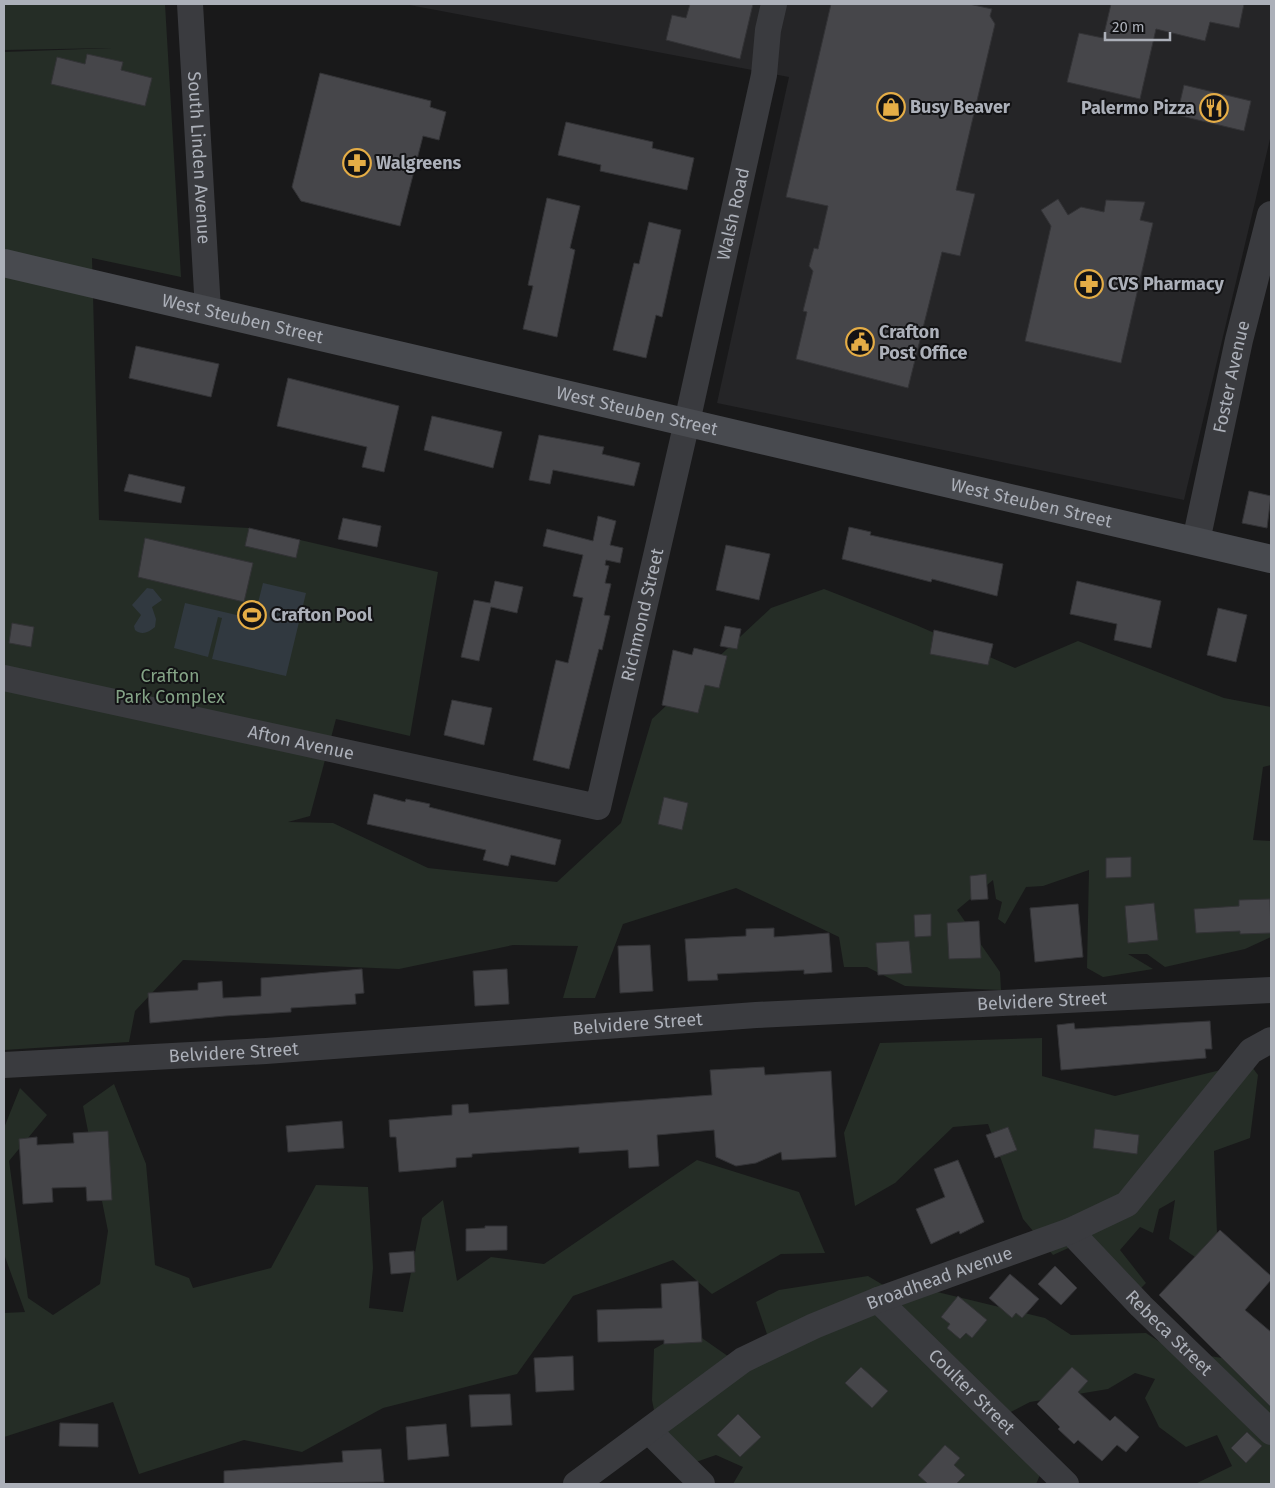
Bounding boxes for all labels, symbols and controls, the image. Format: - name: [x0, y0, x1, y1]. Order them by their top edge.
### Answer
- scale bar: [1105, 10, 1170, 42]
- text: 20 m: [1112, 18, 1145, 36]
- street label: South Linden Avenue: [183, 71, 215, 245]
- shop icon: Busy Beaver: [876, 92, 906, 122]
- restaurant icon: Palermo Pizza: [1199, 93, 1229, 123]
- place label: Busy Beaver: [910, 96, 1011, 118]
- place label: Palermo Pizza: [1081, 97, 1195, 119]
- pharmacy icon: Walgreens: [342, 148, 372, 178]
- place label: Walgreens: [376, 152, 462, 174]
- street label: Walsh Road: [712, 166, 754, 263]
- pharmacy icon: CVS Pharmacy: [1074, 269, 1104, 299]
- place label: CVS Pharmacy: [1108, 273, 1225, 295]
- street label: West Steuben Street: [160, 289, 326, 348]
- street label: Foster Avenue: [1208, 318, 1255, 435]
- place label: Crafton Post Office: [879, 321, 968, 364]
- public building icon: Crafton Post Office: [845, 327, 875, 357]
- street label: West Steuben Street: [554, 381, 720, 440]
- street label: West Steuben Street: [948, 473, 1115, 533]
- street label: Richmond Street: [616, 546, 669, 684]
- sports icon: Crafton Pool: [237, 600, 267, 630]
- place label: Crafton Pool: [271, 604, 373, 626]
- park label: Crafton Park Complex: [115, 665, 225, 708]
- street label: Afton Avenue: [246, 720, 356, 765]
- street label: Belvidere Street: [976, 987, 1108, 1015]
- street label: Belvidere Street: [572, 1008, 704, 1039]
- street label: Belvidere Street: [168, 1038, 300, 1067]
- street label: Broadhead Avenue: [863, 1242, 1015, 1315]
- street label: Rebeca Street: [1121, 1286, 1217, 1380]
- street label: Coulter Street: [924, 1344, 1020, 1439]

